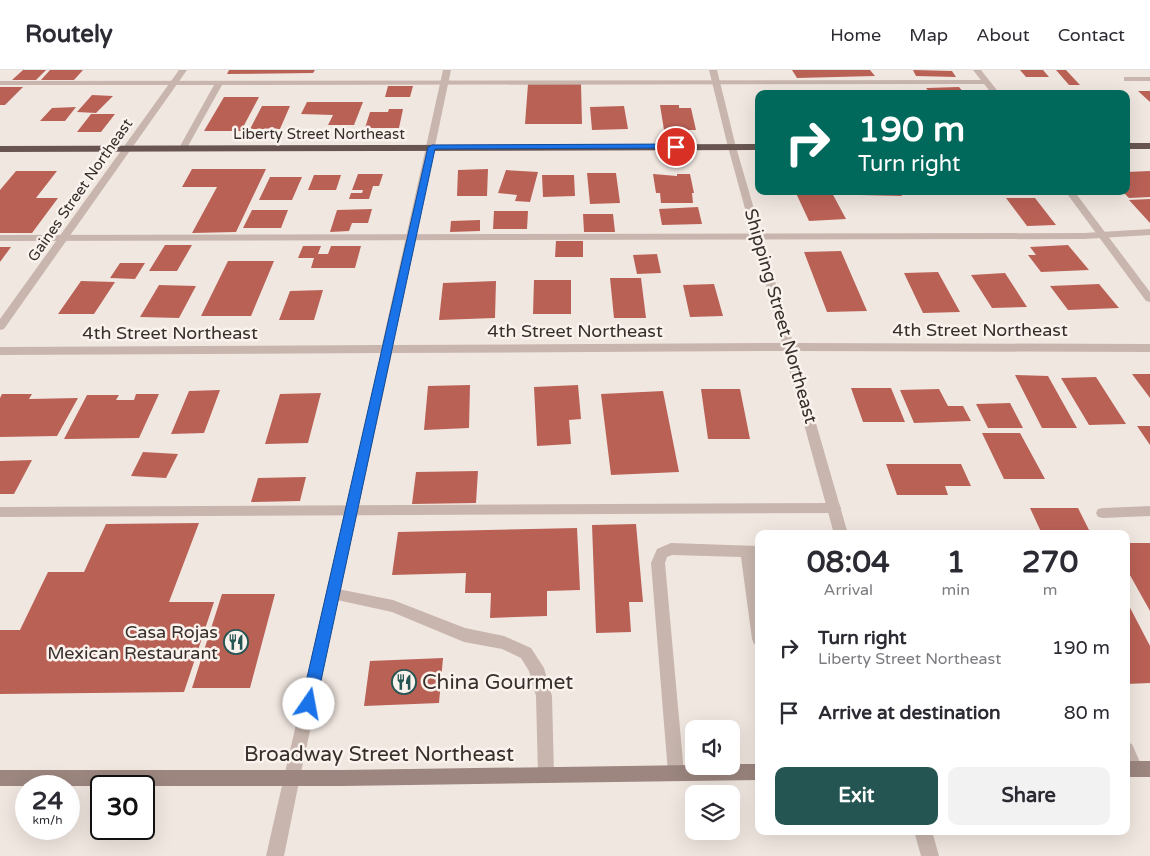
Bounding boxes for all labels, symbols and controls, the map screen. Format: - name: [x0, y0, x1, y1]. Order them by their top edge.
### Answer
- text: Routely: [25, 20, 113, 49]
- text: Home: [830, 24, 881, 46]
- text: Map: [909, 24, 948, 46]
- text: About: [976, 24, 1030, 46]
- text: Contact: [1058, 24, 1125, 46]
- text: 190 m: [858, 109, 965, 151]
- icon: right: [775, 110, 840, 175]
- street label: Gaines Street Northeast: [24, 115, 136, 265]
- street label: Liberty Street Northeast: [233, 125, 405, 143]
- pin: [655, 126, 697, 168]
- icon: arrive: [662, 133, 690, 161]
- text: Turn right: [858, 151, 960, 177]
- street label: Shipping Street Northeast: [740, 206, 822, 426]
- street label: 4th Street Northeast: [892, 319, 1068, 341]
- street label: 4th Street Northeast: [487, 320, 663, 342]
- street label: 4th Street Northeast: [82, 322, 258, 344]
- text: 08:04: [807, 544, 890, 581]
- text: 1: [946, 544, 965, 581]
- text: 270: [1022, 544, 1078, 581]
- text: Arrival: [824, 580, 873, 600]
- text: min: [942, 580, 970, 600]
- text: m: [1043, 580, 1057, 600]
- place label: Casa Rojas Mexican Restaurant: [47, 621, 218, 664]
- text: Turn right: [818, 627, 906, 649]
- restaurant icon: Casa Rojas Mexican Restaurant: [223, 629, 249, 655]
- icon: right: [775, 634, 803, 662]
- text: 190 m: [1052, 637, 1110, 659]
- text: Liberty Street Northeast: [818, 649, 1001, 669]
- restaurant icon: China Gourmet: [391, 669, 417, 695]
- place label: China Gourmet: [422, 670, 573, 695]
- position arrow: [282, 677, 334, 729]
- icon: arrive: [775, 699, 803, 727]
- text: Arrive at destination: [818, 702, 1001, 724]
- text: 80 m: [1064, 702, 1110, 724]
- map controls: [685, 720, 740, 840]
- button: sound: [685, 720, 740, 775]
- street label: Broadway Street Northeast: [244, 742, 514, 767]
- button: Exit: [775, 767, 938, 825]
- button: Share: [948, 767, 1110, 825]
- speed limit sign: 30: [90, 775, 155, 840]
- button: layers: [685, 785, 740, 840]
- text: 24: [32, 786, 63, 816]
- text: km/h: [32, 813, 63, 827]

